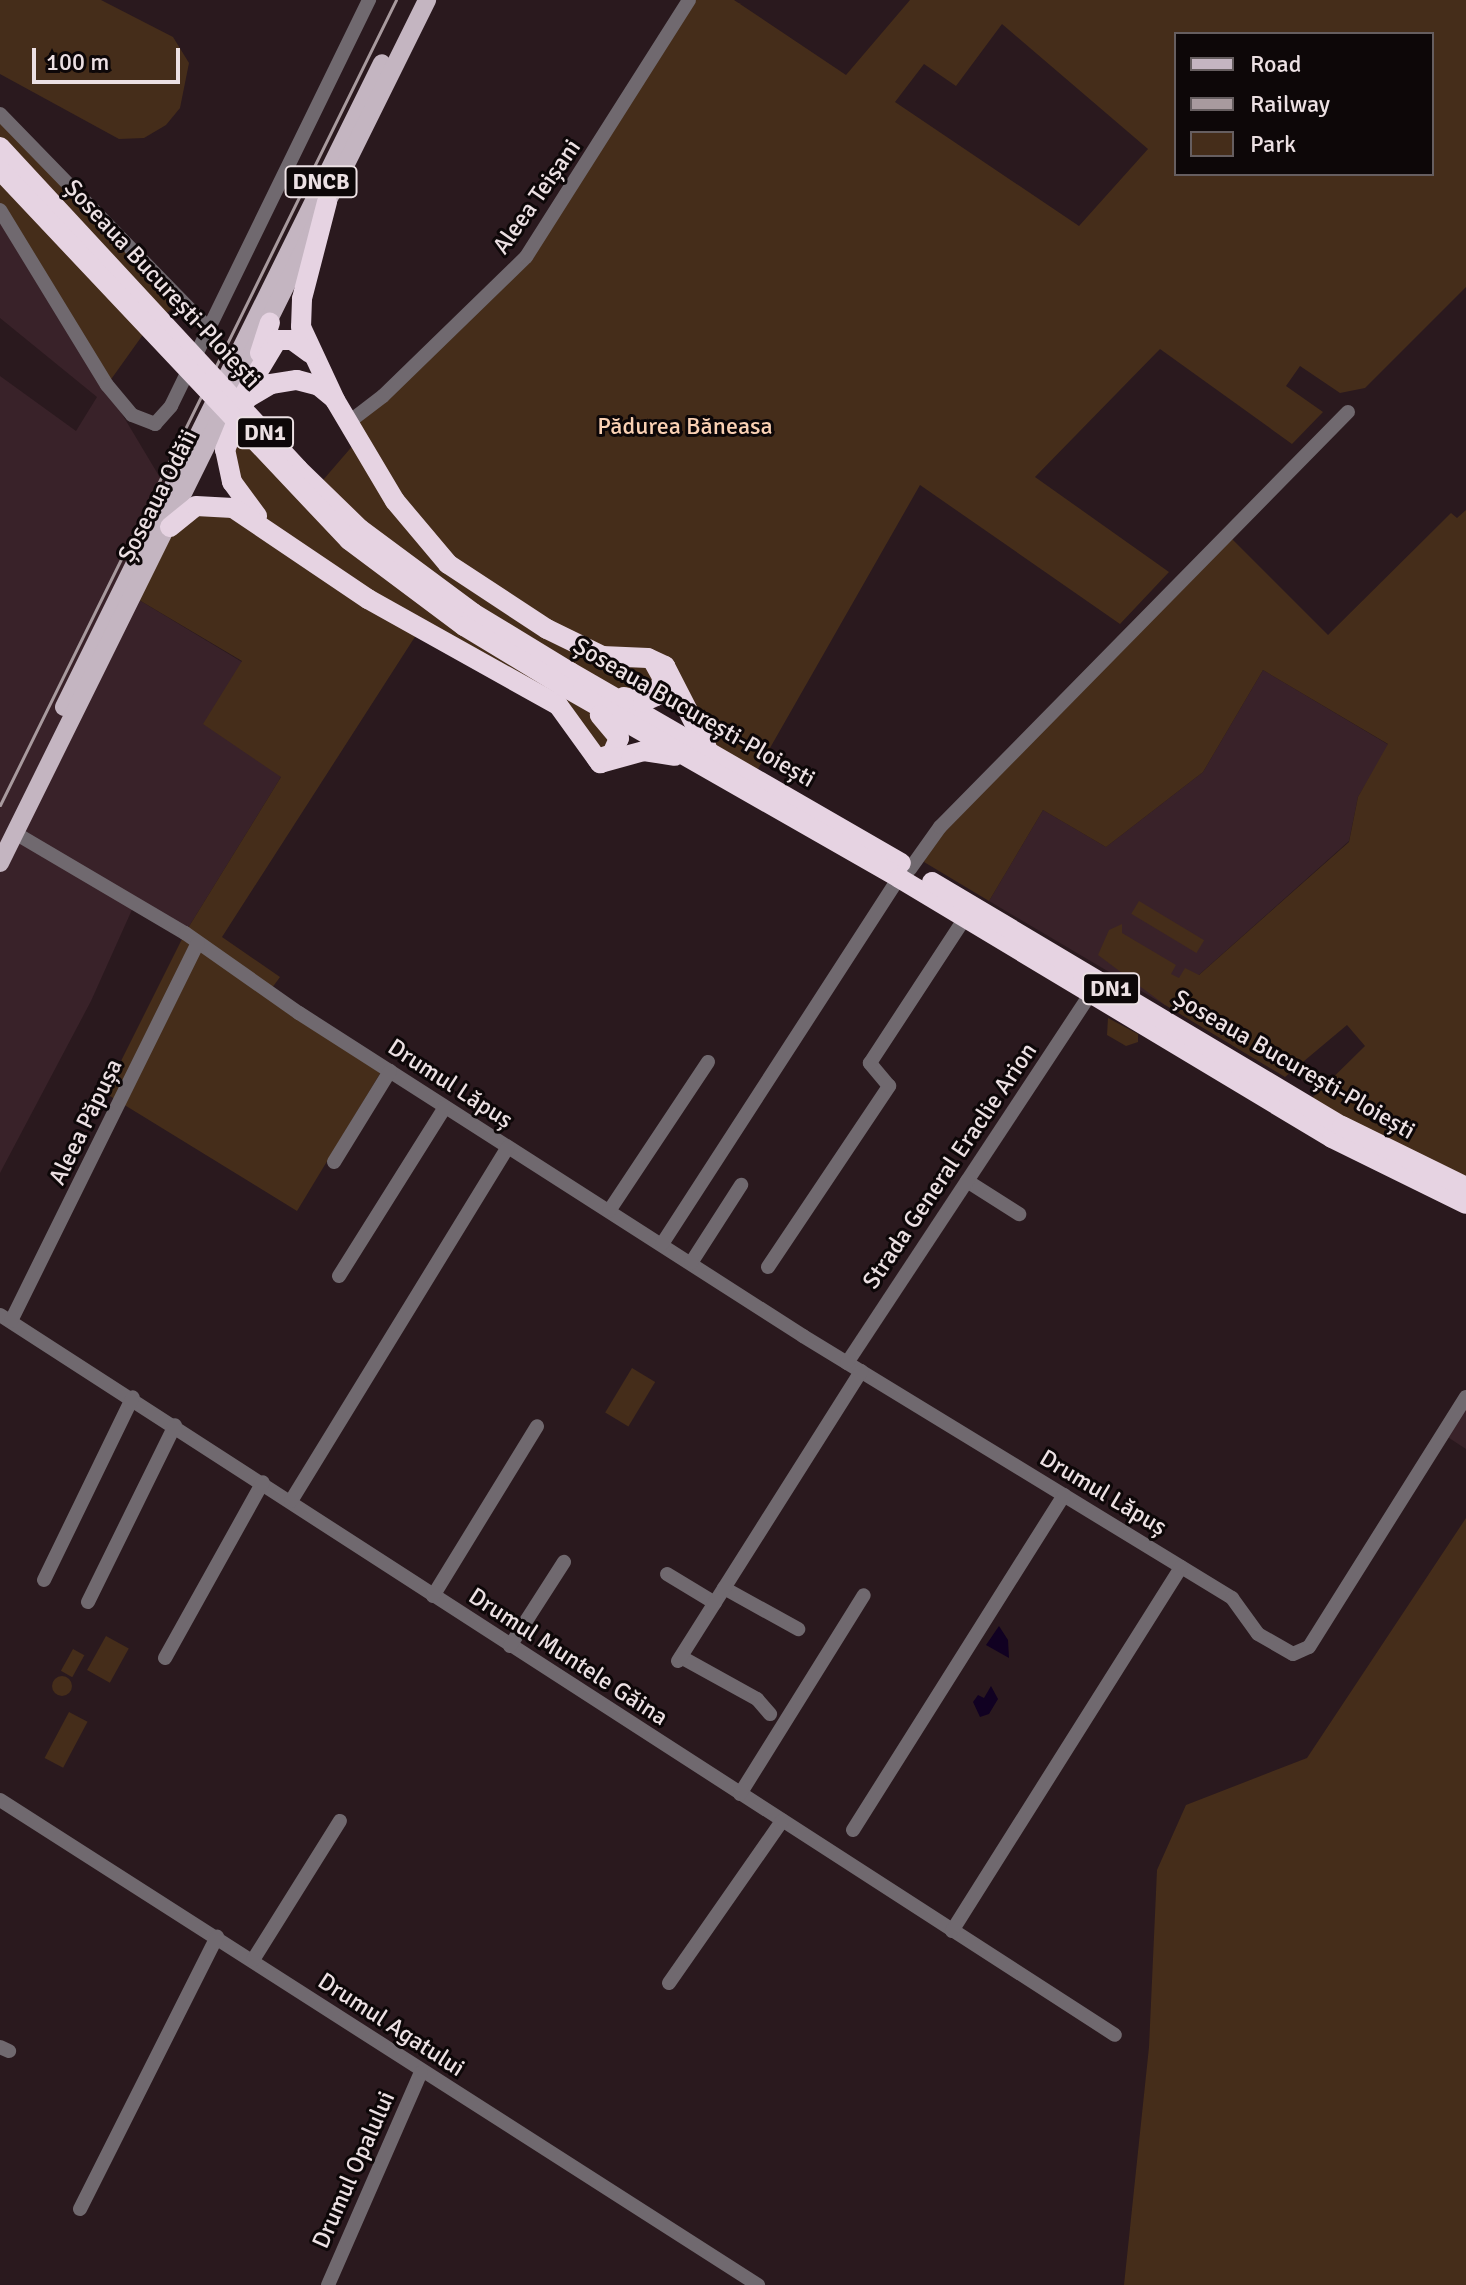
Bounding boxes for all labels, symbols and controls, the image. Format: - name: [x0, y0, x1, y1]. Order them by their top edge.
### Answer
- scale bar: [36, 32, 184, 82]
- legend: [1174, 32, 1434, 176]
- text: 100 m: [46, 47, 109, 77]
- text: Road: [1250, 49, 1301, 79]
- text: Railway: [1250, 89, 1330, 119]
- text: Park: [1250, 129, 1296, 159]
- street label: Aleea Teișani: [487, 134, 587, 260]
- road number: DNCB: [283, 164, 359, 200]
- street label: Șoseaua București-Ploiești: [58, 174, 266, 394]
- park label: Pădurea Băneasa: [597, 413, 773, 441]
- road number: DN1: [235, 415, 295, 451]
- street label: Șoseaua Odăii: [112, 425, 204, 567]
- street label: Șoseaua București-Ploiești: [568, 632, 820, 794]
- road number: DN1: [1081, 971, 1141, 1007]
- street label: Șoseaua București-Ploiești: [1168, 984, 1420, 1146]
- street label: Drumul Lăpuș: [382, 1033, 518, 1135]
- street label: Strada General Eraclie Arion: [857, 1037, 1043, 1295]
- street label: Aleea Păpușa: [43, 1054, 129, 1190]
- street label: Drumul Lăpuș: [1034, 1444, 1172, 1542]
- street label: Drumul Muntele Găina: [463, 1582, 673, 1732]
- street label: Drumul Agatului: [312, 1967, 470, 2083]
- street label: Drumul Opalului: [306, 2087, 402, 2253]

